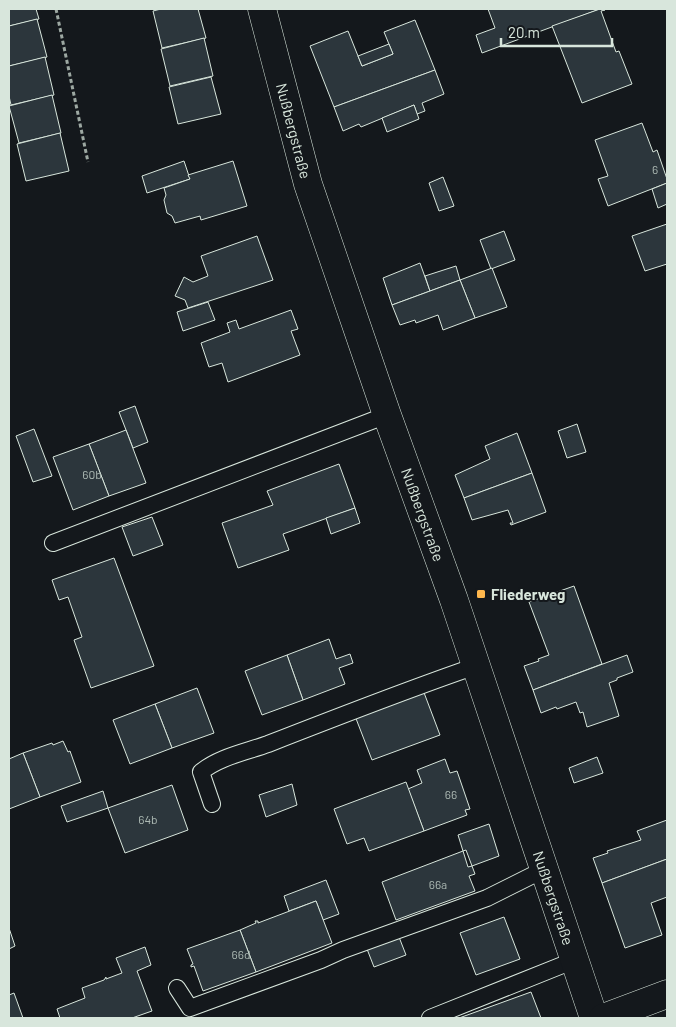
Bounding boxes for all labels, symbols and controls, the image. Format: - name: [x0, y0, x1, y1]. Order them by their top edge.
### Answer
- scale bar: [501, 15, 612, 47]
- text: 20 m: [508, 23, 540, 41]
- street label: Nußbergstraße: [273, 81, 315, 181]
- house number: 6: [652, 162, 658, 176]
- street label: Nußbergstraße: [398, 465, 448, 564]
- house number: 60b: [82, 467, 102, 481]
- place label: Fliederweg: [491, 585, 565, 603]
- marker: Fliederweg: [475, 588, 487, 600]
- house number: 66: [445, 787, 457, 801]
- house number: 64b: [138, 812, 158, 826]
- street label: Nußbergstraße: [530, 849, 578, 947]
- house number: 66a: [429, 877, 447, 891]
- house number: 66d: [232, 947, 250, 961]

